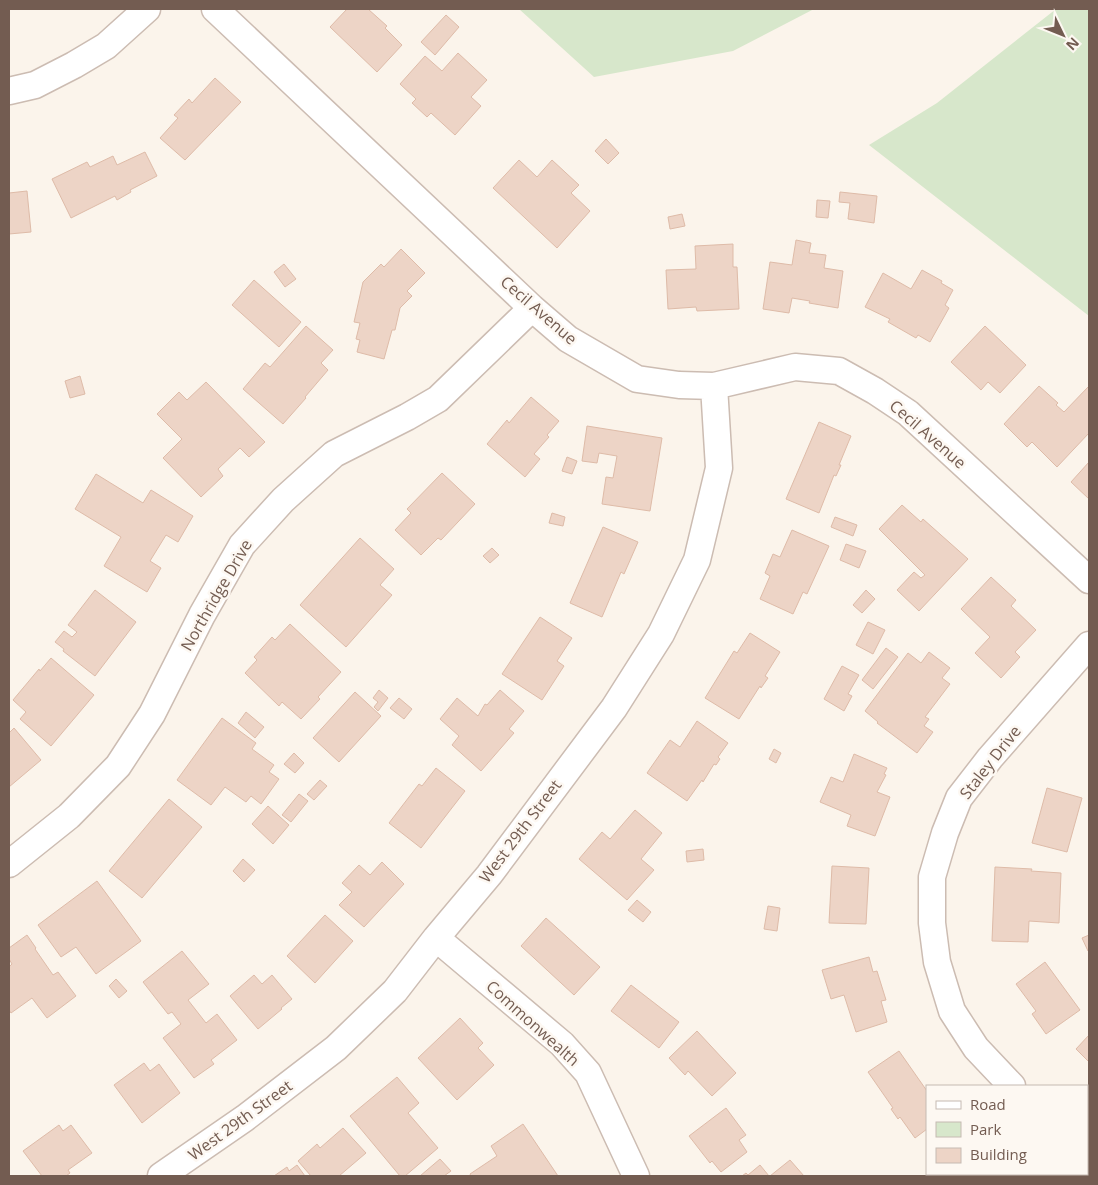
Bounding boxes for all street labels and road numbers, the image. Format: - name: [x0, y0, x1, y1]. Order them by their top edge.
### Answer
- street label: Cecil Avenue: [496, 271, 582, 349]
- street label: Cecil Avenue: [885, 395, 971, 473]
- street label: Northridge Drive: [175, 535, 257, 655]
- street label: Staley Drive: [954, 721, 1026, 803]
- street label: West 29th Street: [474, 775, 566, 887]
- street label: Commonwealth: [482, 975, 584, 1071]
- street label: West 29th Street: [183, 1075, 297, 1165]

